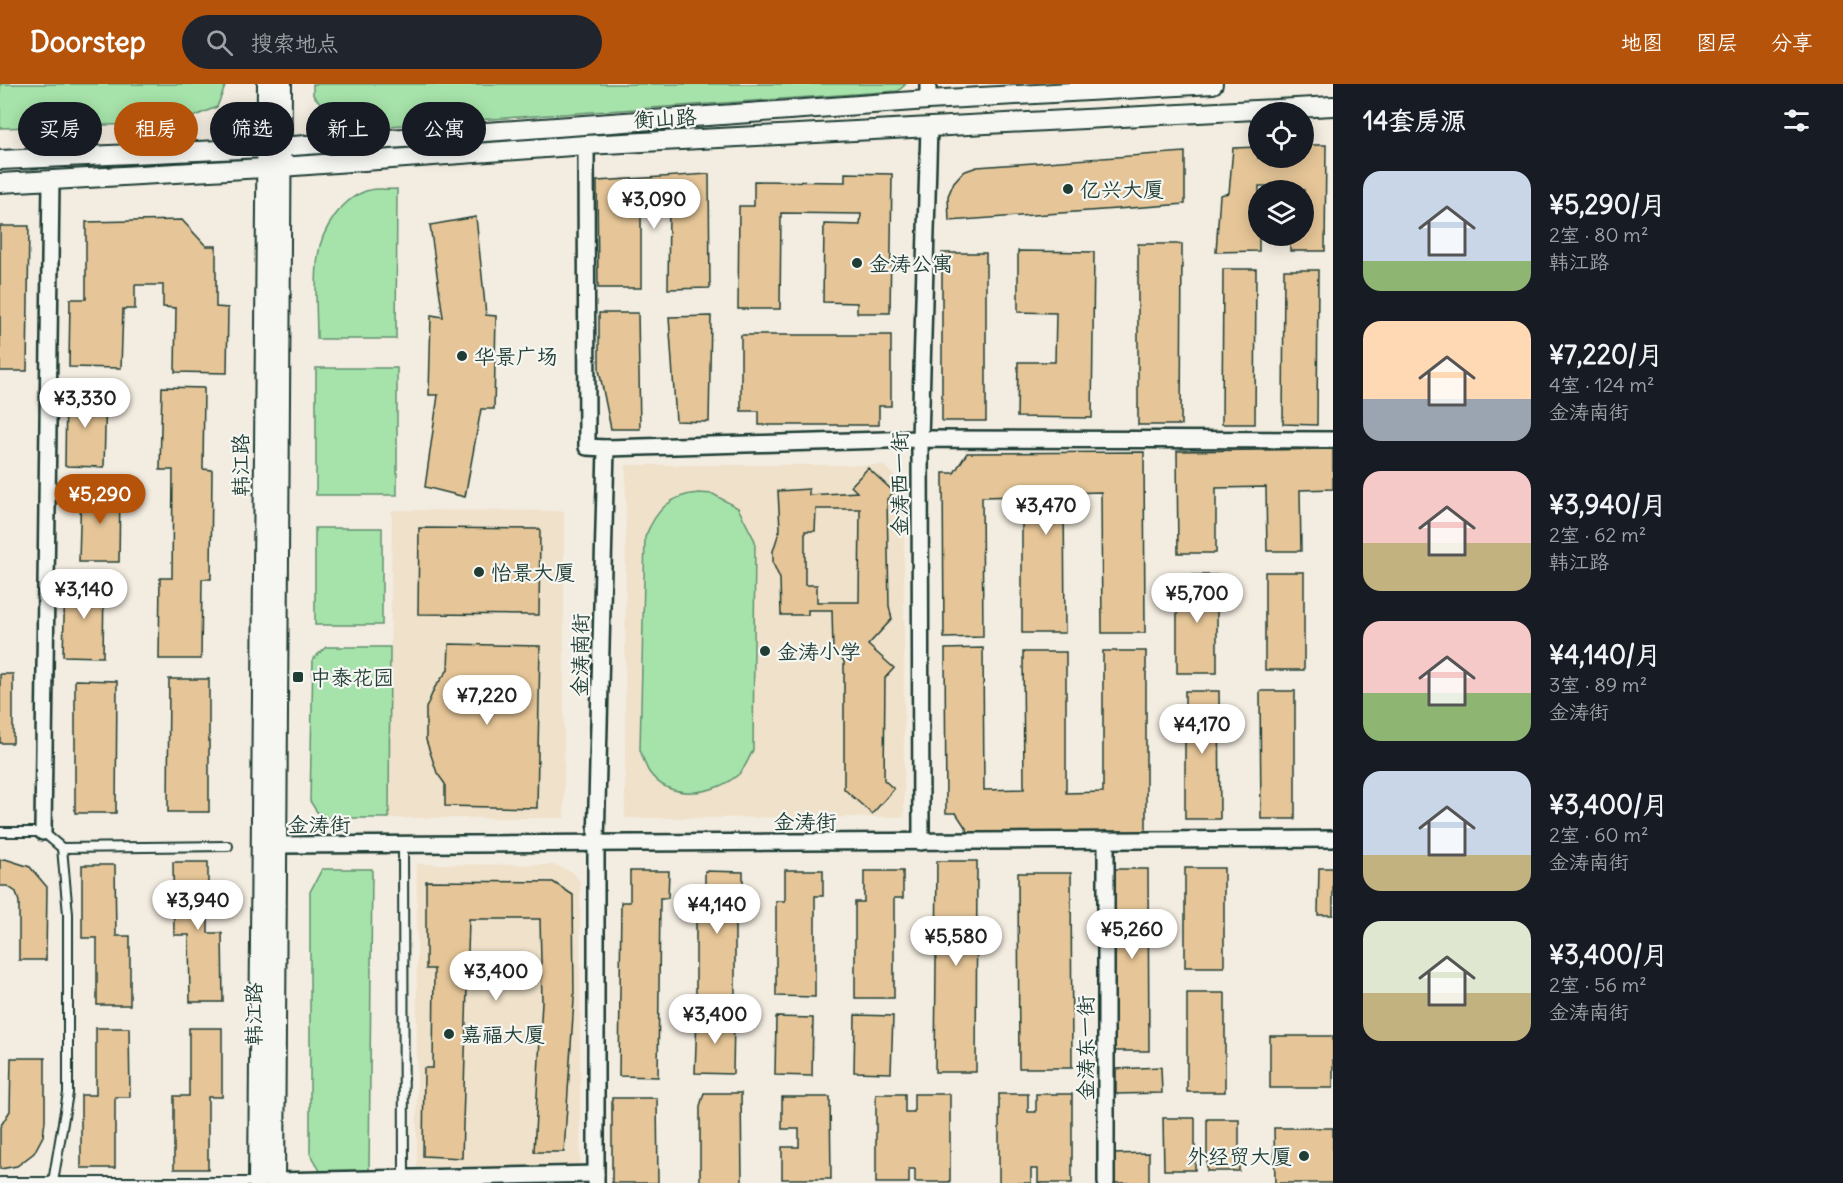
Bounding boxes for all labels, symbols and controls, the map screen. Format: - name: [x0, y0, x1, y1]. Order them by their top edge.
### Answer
- search box: [182, 15, 602, 69]
- text: Doorstep: [30, 24, 146, 60]
- icon: search: [203, 26, 236, 59]
- text: 搜索地点: [251, 29, 339, 57]
- text: 地图: [1621, 29, 1663, 56]
- text: 图层: [1696, 29, 1738, 56]
- text: 分享: [1771, 29, 1813, 56]
- chip: 买房: [18, 102, 102, 156]
- chip: 租房: [114, 102, 198, 156]
- chip: 筛选: [210, 102, 294, 156]
- chip: 新上: [306, 102, 390, 156]
- chip: 公寓: [402, 102, 486, 156]
- map controls: [1248, 102, 1314, 246]
- button: locate: [1248, 102, 1314, 168]
- street label: 衡山路: [633, 103, 697, 133]
- text: 14套房源: [1363, 104, 1466, 137]
- icon: filters: [1780, 104, 1813, 137]
- place label: 亿兴大厦: [1080, 176, 1164, 203]
- pin: ¥3,090: [605, 179, 703, 230]
- button: layers: [1248, 180, 1314, 246]
- marker: 亿兴大厦: [1061, 182, 1075, 196]
- text: ¥3,090: [621, 186, 687, 211]
- text: ¥5,290/月: [1549, 188, 1666, 221]
- icon: home: [1411, 195, 1483, 267]
- text: 2室 · 80 m²: [1549, 222, 1648, 247]
- text: 韩江路: [1549, 249, 1609, 274]
- place label: 金涛公寓: [869, 250, 953, 277]
- marker: 金涛公寓: [850, 256, 864, 270]
- text: ¥7,220/月: [1549, 338, 1663, 371]
- place label: 华景广场: [474, 343, 558, 370]
- icon: home: [1411, 345, 1483, 417]
- marker: 华景广场: [455, 349, 469, 363]
- text: 4室 · 124 m²: [1549, 372, 1654, 397]
- pin: ¥3,330: [36, 378, 134, 429]
- text: ¥3,330: [53, 385, 117, 410]
- text: 金涛南街: [1549, 399, 1629, 424]
- street label: 金涛西一街: [886, 432, 913, 537]
- street label: 韩江路: [227, 434, 254, 497]
- pin: ¥5,290: [51, 474, 149, 525]
- text: ¥5,290: [68, 481, 132, 506]
- pin: ¥3,470: [997, 485, 1095, 536]
- text: ¥3,940/月: [1549, 488, 1667, 521]
- text: ¥3,470: [1015, 492, 1077, 517]
- icon: home: [1411, 495, 1483, 567]
- text: 2室 · 62 m²: [1549, 522, 1646, 547]
- text: 韩江路: [1549, 549, 1609, 574]
- place label: 怡景大厦: [491, 559, 575, 586]
- marker: 怡景大厦: [472, 565, 486, 579]
- pin: ¥3,140: [35, 569, 133, 620]
- pin: ¥5,700: [1148, 573, 1246, 624]
- text: ¥3,140: [54, 576, 114, 601]
- text: ¥5,700: [1165, 580, 1229, 605]
- street label: 金涛南街: [566, 613, 594, 697]
- place label: 金涛小学: [777, 638, 861, 665]
- text: ¥4,140/月: [1549, 638, 1661, 671]
- marker: 金涛小学: [758, 644, 772, 658]
- icon: home: [1411, 645, 1483, 717]
- place label: 中泰花园: [310, 664, 394, 691]
- marker: 中泰花园: [291, 670, 305, 684]
- text: 3室 · 89 m²: [1549, 672, 1647, 697]
- pin: ¥7,220: [438, 675, 536, 726]
- text: ¥7,220: [457, 682, 517, 707]
- text: 金涛街: [1549, 699, 1609, 724]
- pin: ¥4,170: [1153, 704, 1251, 755]
- text: ¥4,170: [1173, 711, 1231, 736]
- text: ¥3,400/月: [1549, 788, 1668, 821]
- icon: home: [1411, 795, 1483, 867]
- street label: 金涛街: [774, 808, 837, 835]
- street label: 金涛街: [288, 811, 351, 838]
- text: 2室 · 60 m²: [1549, 822, 1648, 847]
- text: 金涛南街: [1549, 849, 1629, 874]
- pin: ¥3,940: [149, 880, 247, 931]
- pin: ¥4,140: [668, 884, 766, 935]
- text: ¥3,940: [166, 887, 230, 912]
- text: ¥4,140: [687, 891, 747, 916]
- pin: ¥5,260: [1083, 909, 1181, 960]
- pin: ¥5,580: [907, 916, 1005, 967]
- text: ¥5,260: [1100, 916, 1164, 941]
- text: ¥5,580: [924, 923, 988, 948]
- text: ¥3,400/月: [1549, 938, 1668, 971]
- icon: home: [1411, 945, 1483, 1017]
- pin: ¥3,400: [447, 951, 545, 1002]
- text: ¥3,400: [464, 958, 528, 983]
- text: 2室 · 56 m²: [1549, 972, 1647, 997]
- street label: 韩江路: [240, 983, 267, 1046]
- pin: ¥3,400: [666, 994, 764, 1045]
- street label: 金涛东一街: [1072, 996, 1099, 1101]
- text: 金涛南街: [1549, 999, 1629, 1024]
- text: ¥3,400: [683, 1001, 747, 1026]
- place label: 嘉福大厦: [461, 1021, 545, 1048]
- marker: 嘉福大厦: [442, 1027, 456, 1041]
- place label: 外经贸大厦: [1187, 1143, 1292, 1170]
- marker: 外经贸大厦: [1297, 1149, 1311, 1163]

